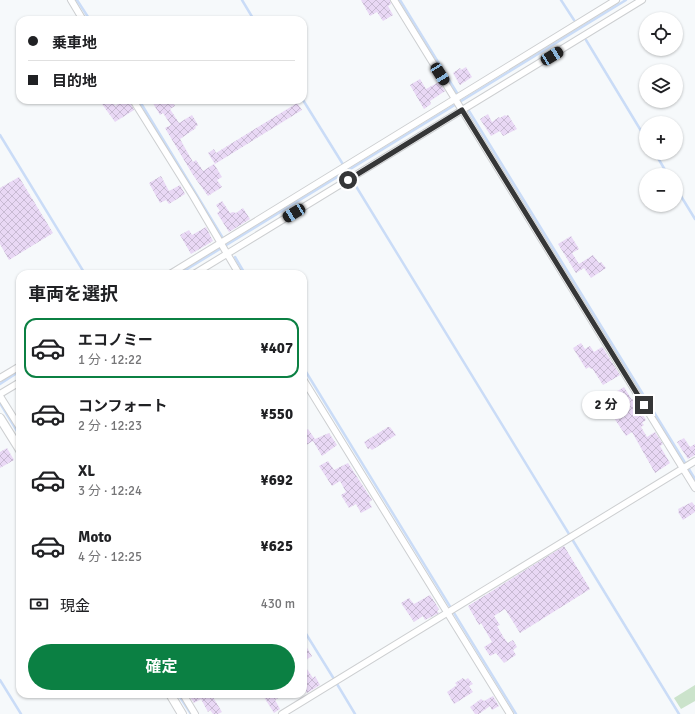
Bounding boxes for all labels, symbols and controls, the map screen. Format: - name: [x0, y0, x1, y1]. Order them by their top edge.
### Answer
- map controls: [639, 12, 683, 212]
- button: locate: [639, 12, 683, 56]
- text: 乗車地: [52, 34, 97, 52]
- car: [539, 45, 565, 67]
- car: [429, 61, 451, 87]
- button: layers: [639, 64, 683, 108]
- text: 目的地: [52, 72, 97, 90]
- button: +: [639, 116, 683, 160]
- button: −: [639, 168, 683, 212]
- route start: [339, 171, 357, 189]
- car: [281, 202, 307, 224]
- text: 車両を選択: [28, 283, 118, 305]
- icon: car: [30, 330, 66, 366]
- text: エコノミー: [78, 331, 153, 349]
- text: ¥407: [261, 339, 293, 357]
- text: 1 分 · 12:22: [78, 352, 142, 368]
- callout: 2 分: [582, 391, 630, 419]
- icon: car: [30, 396, 66, 432]
- route end: [635, 396, 653, 414]
- text: コンフォート: [78, 397, 168, 415]
- text: 2 分: [595, 397, 617, 413]
- text: ¥550: [261, 405, 293, 423]
- text: 2 分 · 12:23: [78, 418, 142, 434]
- icon: car: [30, 462, 66, 498]
- text: XL: [78, 462, 95, 480]
- text: ¥692: [261, 471, 293, 489]
- text: 3 分 · 12:24: [78, 483, 142, 499]
- icon: car: [30, 528, 66, 564]
- text: Moto: [78, 528, 112, 546]
- text: ¥625: [261, 537, 293, 555]
- text: 4 分 · 12:25: [78, 549, 142, 565]
- icon: cash: [28, 593, 50, 615]
- text: 430 m: [261, 596, 295, 612]
- text: 現金: [60, 597, 90, 615]
- button: 確定: [28, 644, 295, 690]

